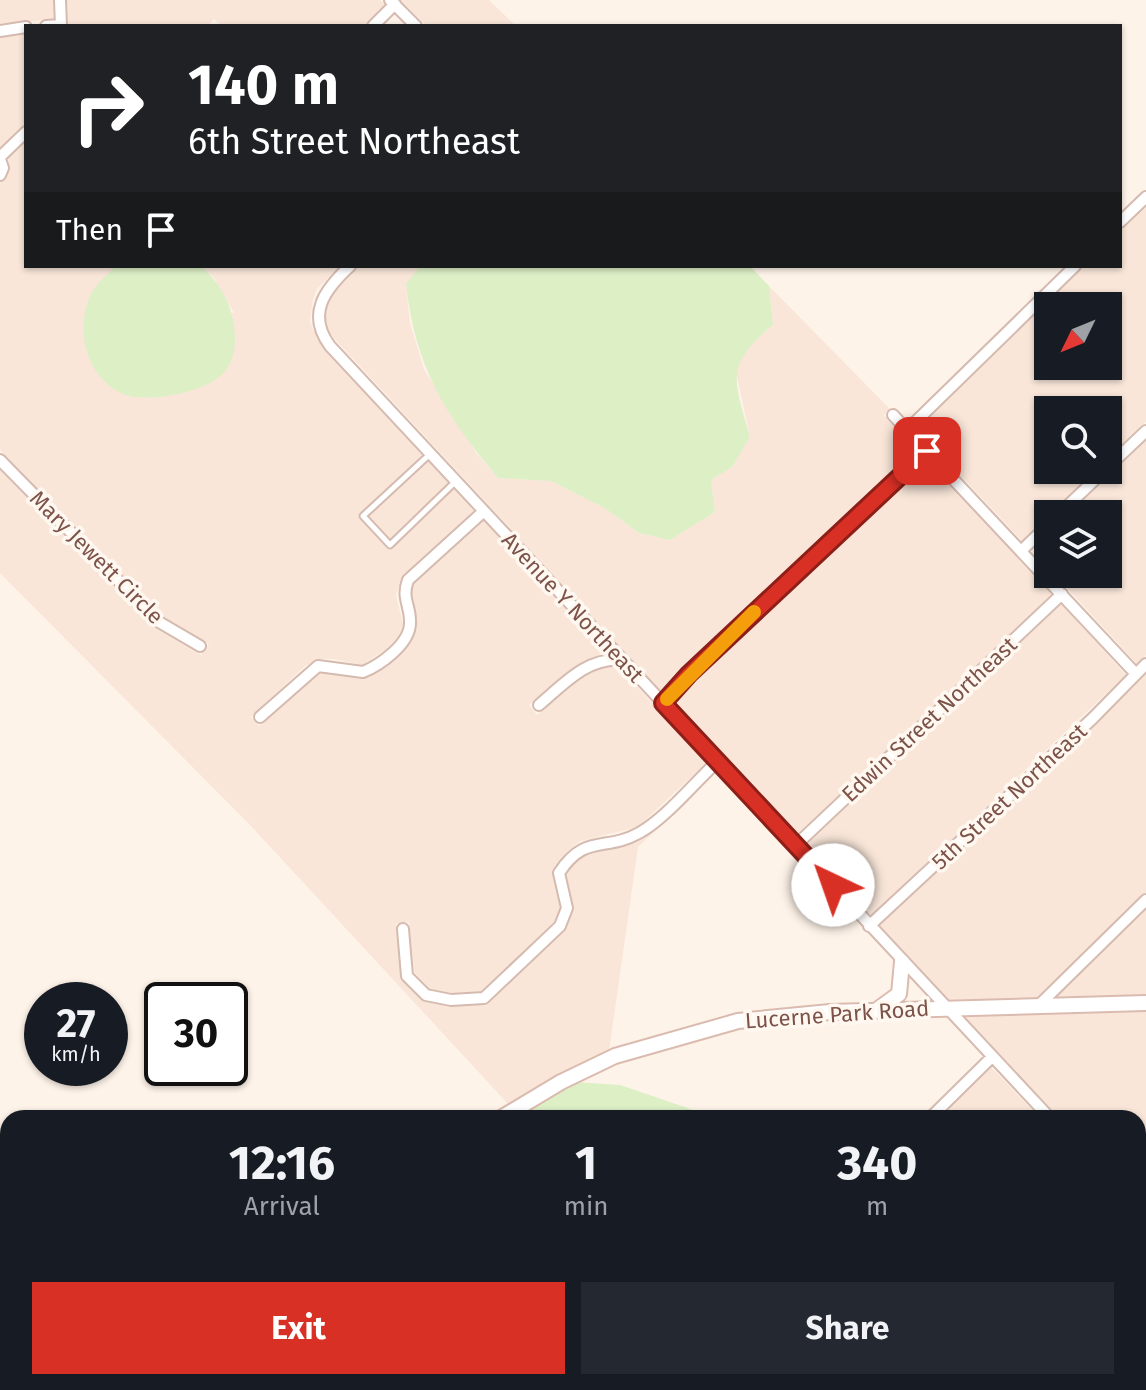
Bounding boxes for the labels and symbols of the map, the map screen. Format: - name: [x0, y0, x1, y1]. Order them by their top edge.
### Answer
- north arrow: [1034, 292, 1122, 380]
- pin: [893, 417, 961, 485]
- street label: Mary Jewett Circle: [24, 485, 169, 630]
- street label: Avenue Y Northeast: [496, 527, 649, 688]
- street label: Edwin Street Northeast: [836, 631, 1023, 808]
- street label: 5th Street Northeast: [926, 718, 1092, 875]
- position arrow: [791, 843, 875, 927]
- speed limit sign: 30: [144, 982, 248, 1086]
- street label: Lucerne Park Road: [744, 995, 930, 1034]

